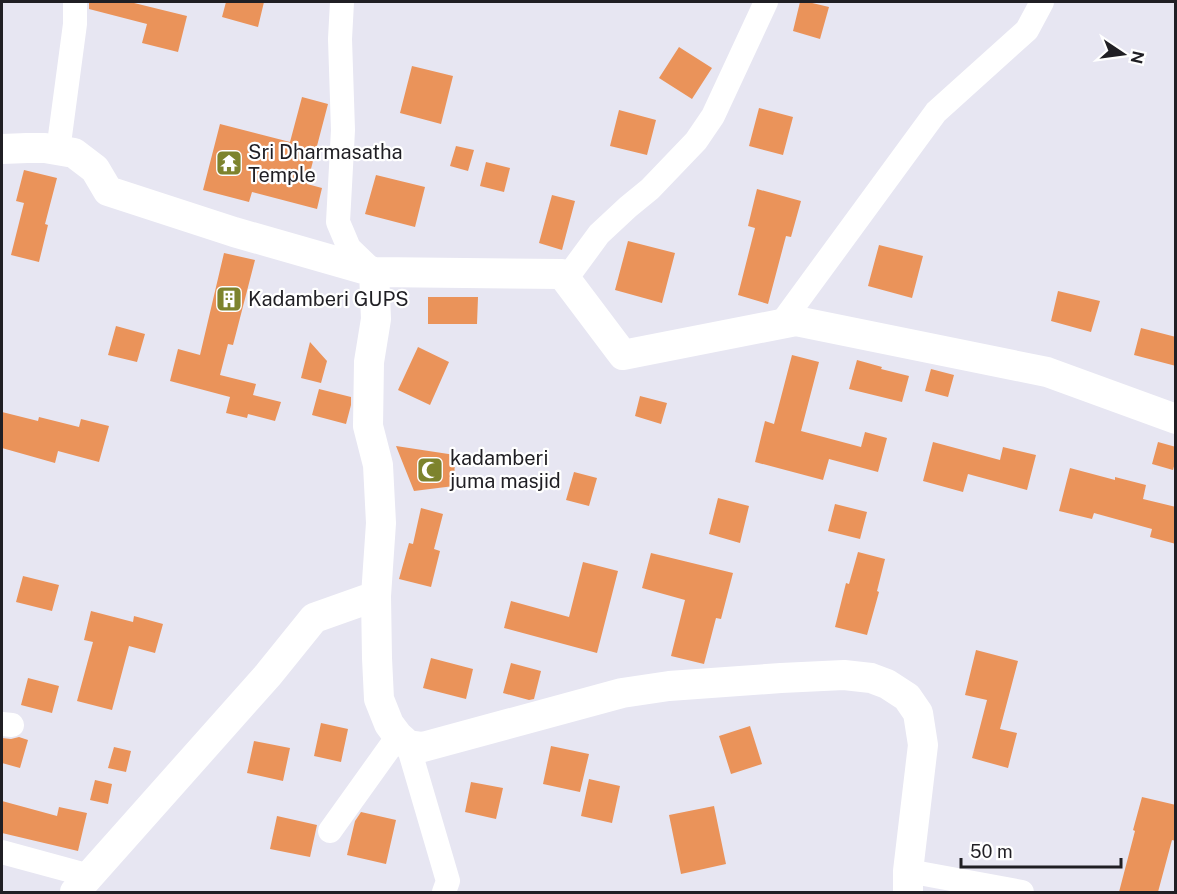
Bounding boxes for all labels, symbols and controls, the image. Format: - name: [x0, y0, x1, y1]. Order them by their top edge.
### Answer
- north arrow: [1093, 24, 1153, 84]
- text: N: [1126, 49, 1148, 65]
- place label: Sri Dharmasatha Temple: [248, 140, 403, 187]
- temple icon: Sri Dharmasatha Temple: [214, 148, 244, 178]
- building icon: Kadamberi GUPS: [214, 284, 244, 314]
- place label: Kadamberi GUPS: [248, 287, 409, 311]
- place label: kadamberi juma masjid: [449, 446, 561, 493]
- mosque icon: kadamberi juma masjid: [415, 455, 445, 485]
- scale bar: [961, 831, 1122, 869]
- text: 50 m: [970, 841, 1013, 862]

